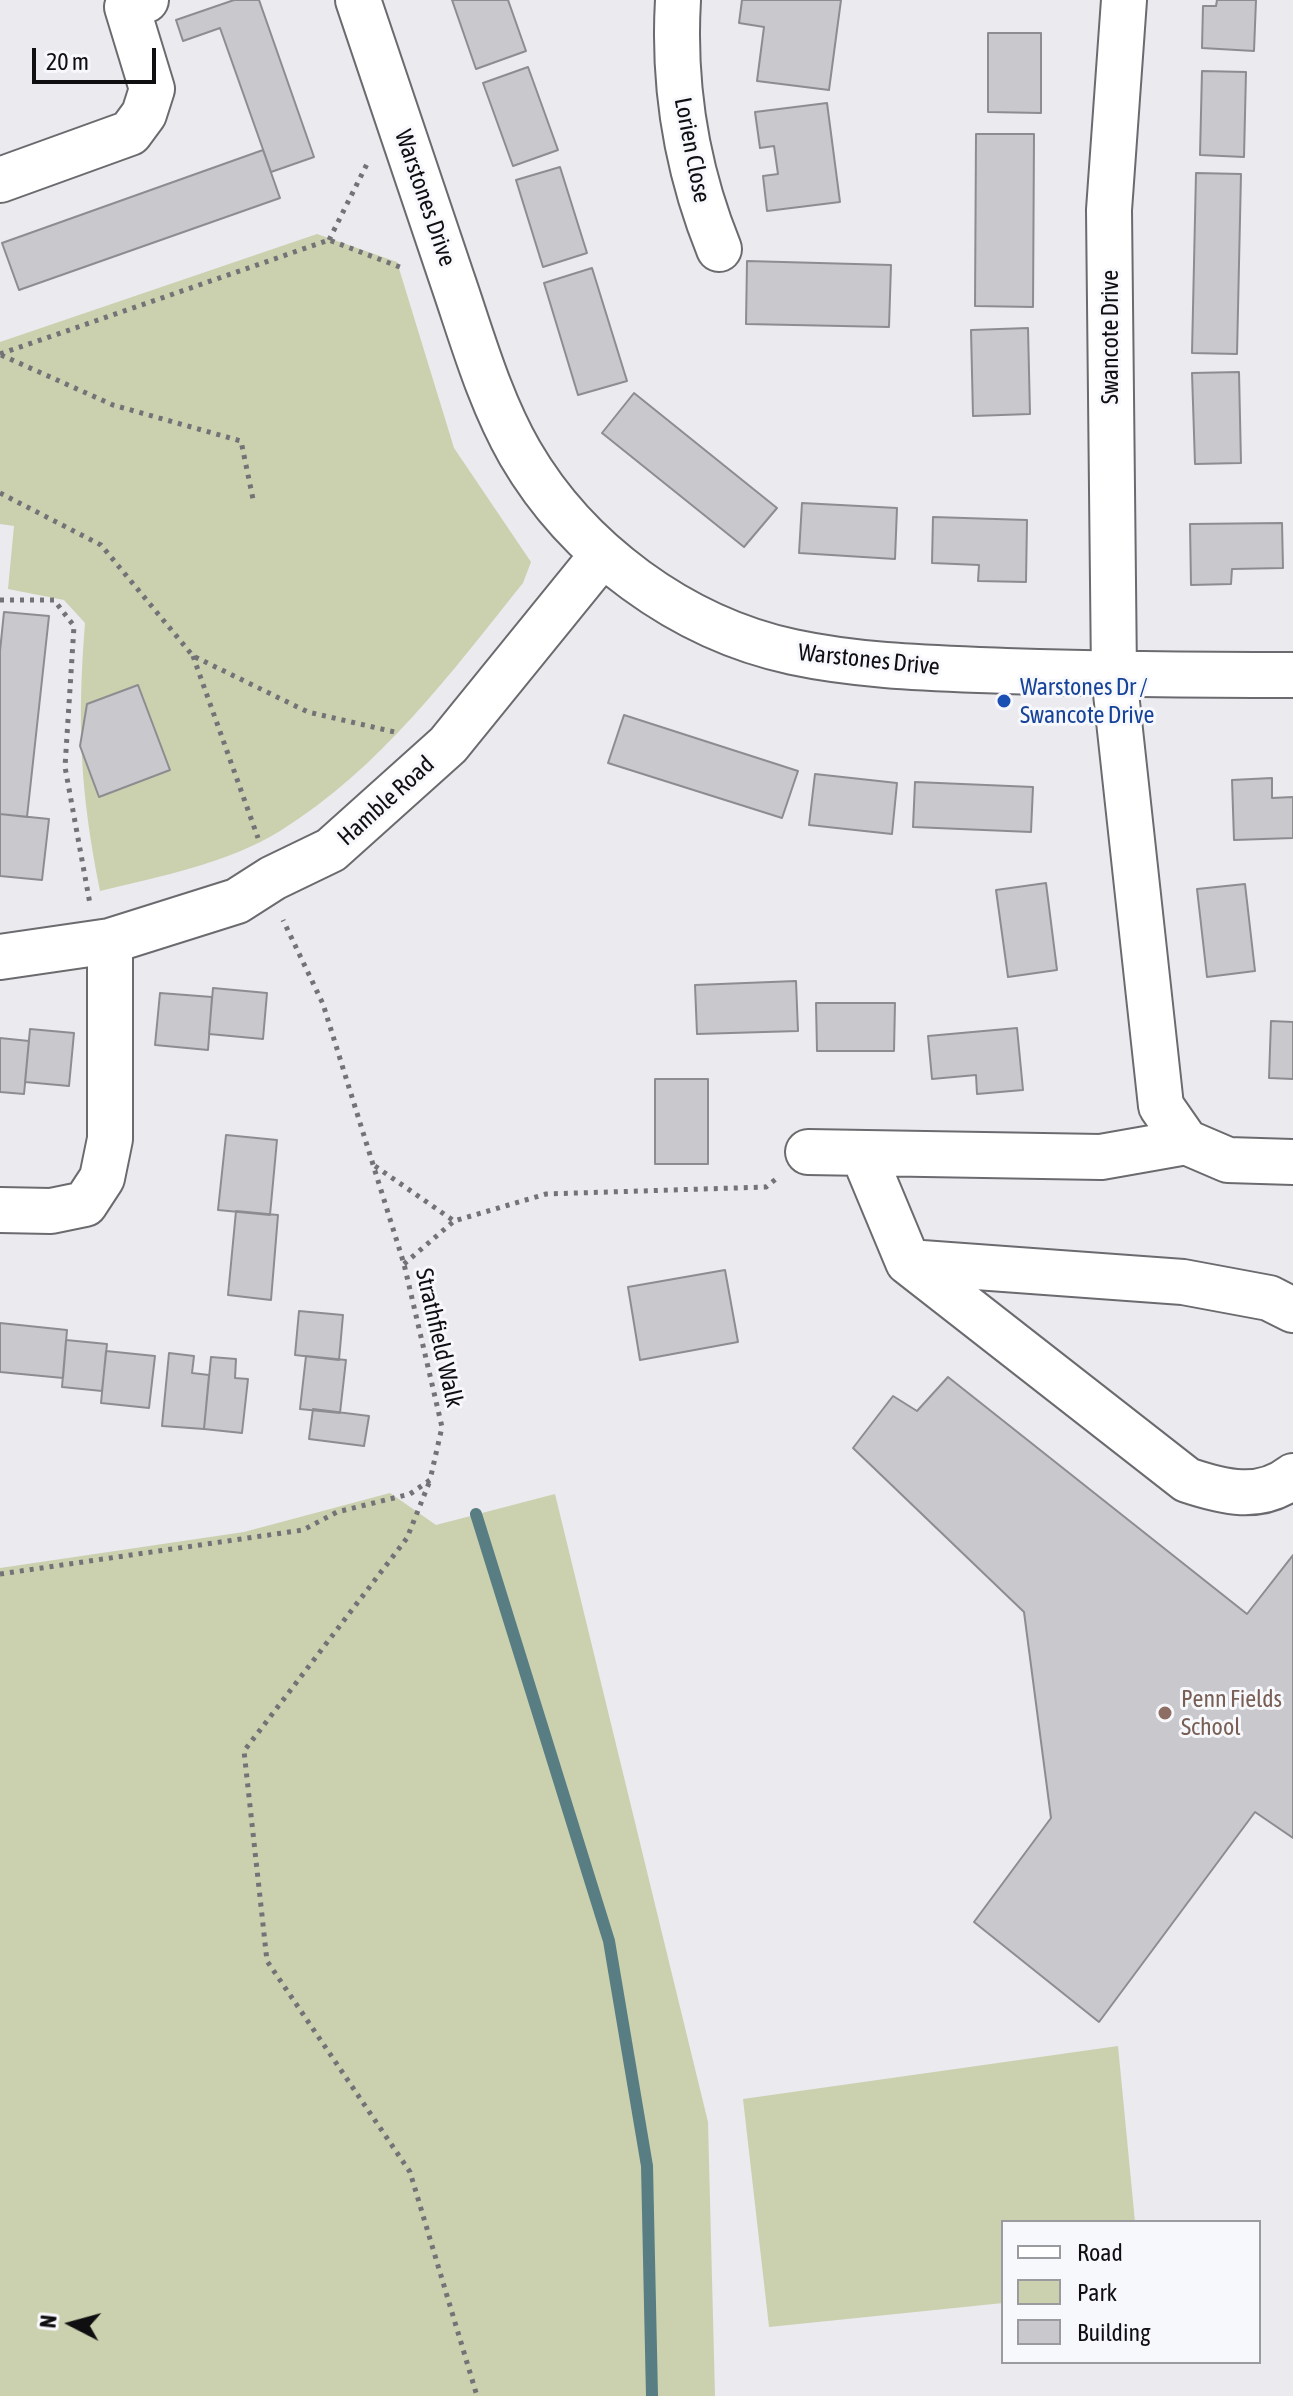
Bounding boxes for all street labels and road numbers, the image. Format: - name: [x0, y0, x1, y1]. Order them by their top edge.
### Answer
- street label: Lorien Close: [668, 95, 716, 205]
- street label: Warstones Drive: [388, 126, 462, 270]
- street label: Swancote Drive: [1096, 270, 1124, 404]
- street label: Warstones Drive: [797, 638, 941, 682]
- street label: Hamble Road: [332, 750, 440, 852]
- street label: Strathfield Walk: [409, 1266, 469, 1410]

